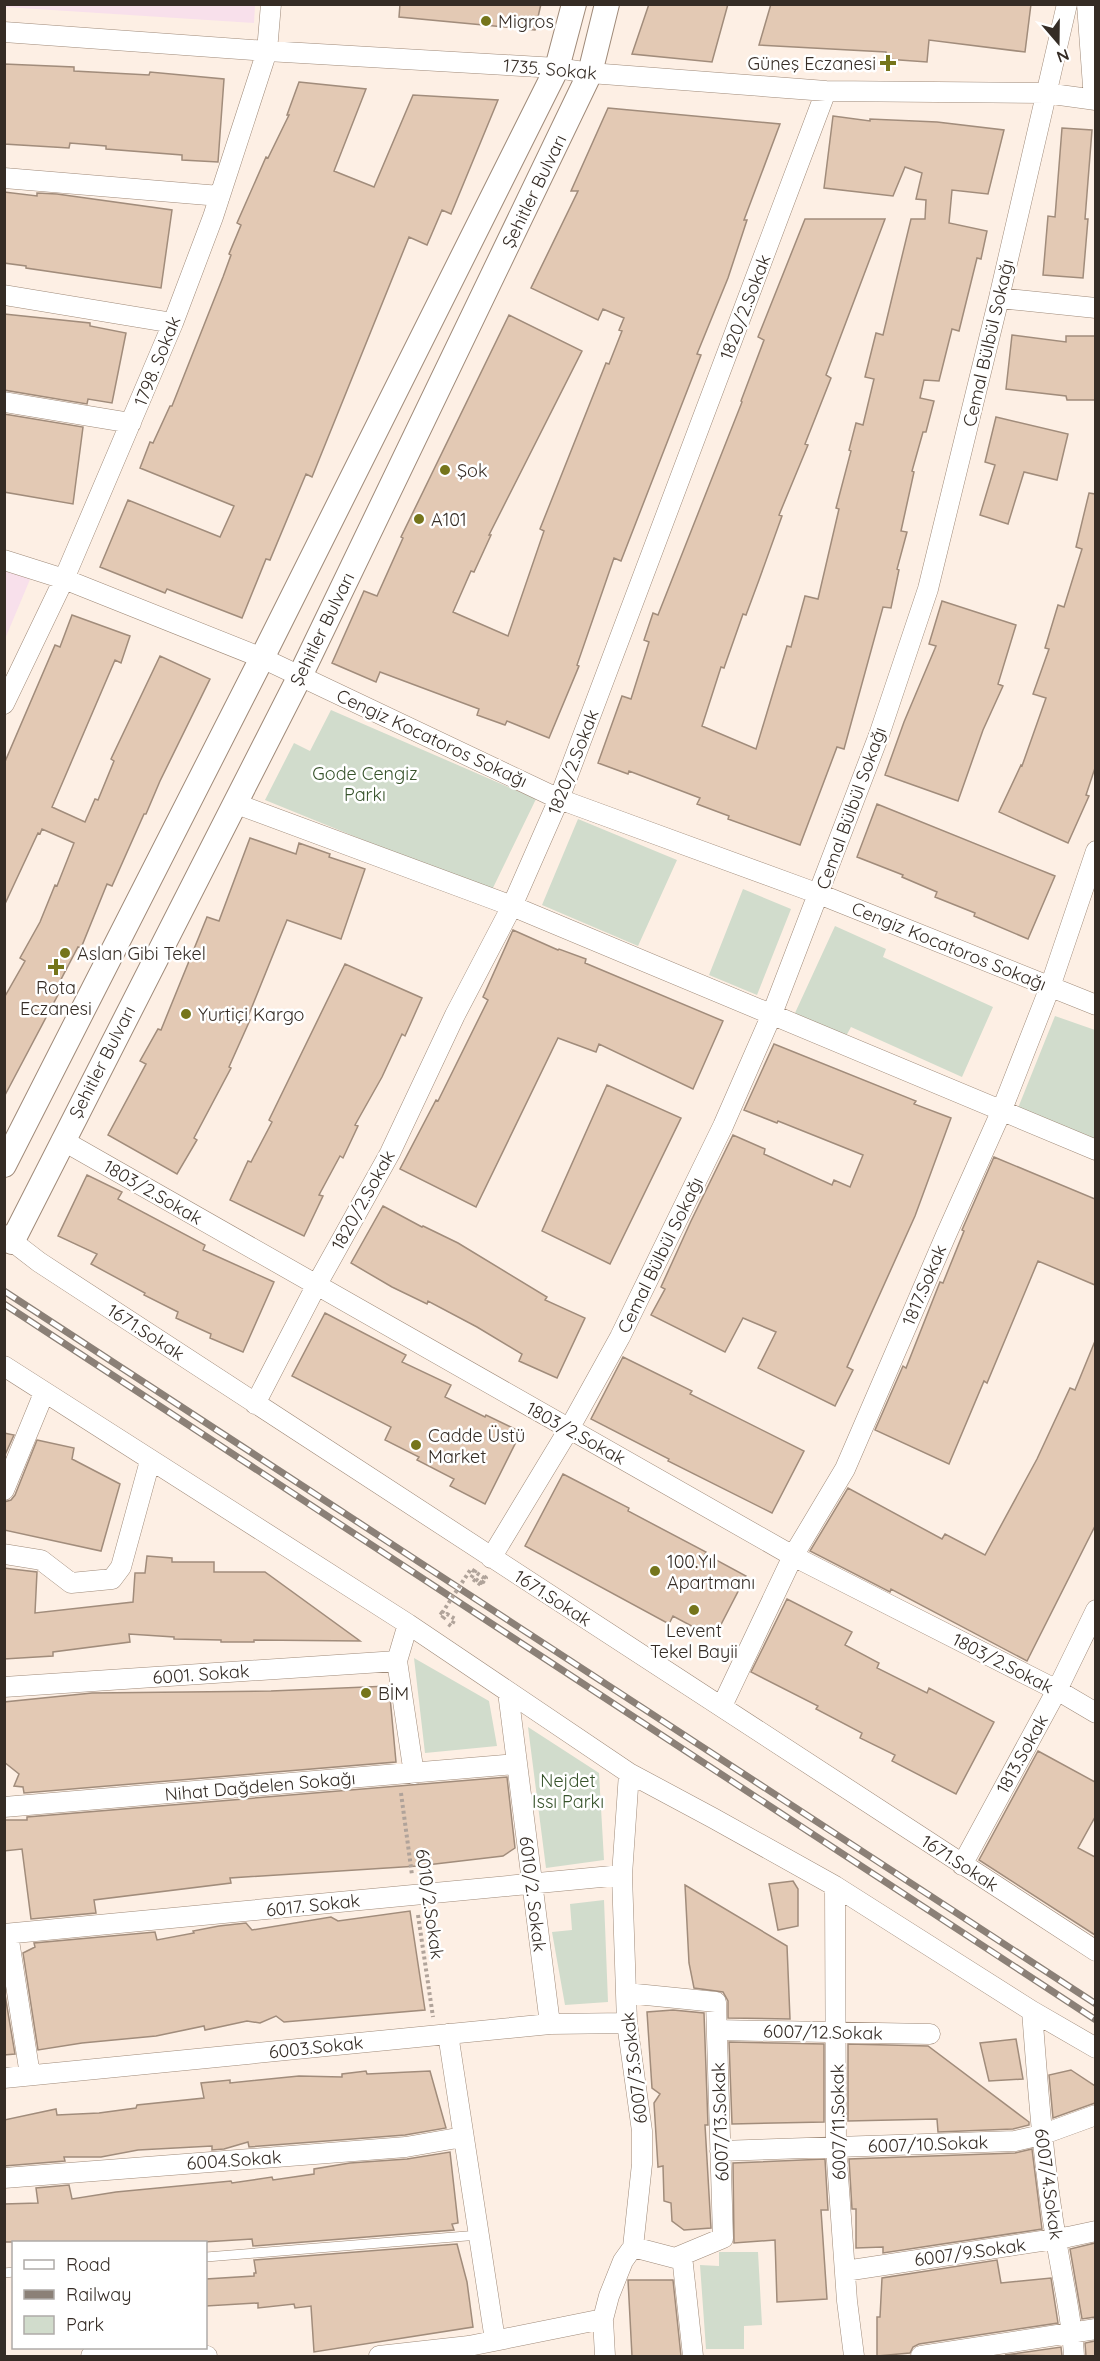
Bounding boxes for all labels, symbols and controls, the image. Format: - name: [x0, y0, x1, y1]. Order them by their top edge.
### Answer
- place label: Migros: [498, 10, 554, 33]
- north arrow: [1028, 12, 1088, 72]
- marker: Migros: [479, 14, 493, 28]
- text: N: [1054, 45, 1072, 68]
- place label: Güneş Eczanesi: [747, 52, 876, 75]
- street label: 1735. Sokak: [502, 53, 598, 85]
- marker: Güneş Eczanesi: [881, 56, 895, 70]
- street label: Şehitler Bulvarı: [497, 131, 571, 251]
- street label: 1820/2.Sokak: [714, 251, 776, 363]
- street label: Cemal Bülbül Sokağı: [958, 257, 1018, 429]
- street label: 1798. Sokak: [129, 313, 185, 409]
- place label: Şok: [457, 459, 488, 482]
- marker: Şok: [438, 463, 452, 477]
- place label: A101: [431, 508, 467, 531]
- marker: A101: [412, 512, 426, 526]
- street label: Şehitler Bulvarı: [285, 569, 359, 689]
- street label: Cengiz Kocatoros Sokağı: [333, 684, 531, 792]
- street label: 1820/2.Sokak: [542, 706, 604, 818]
- street label: Cemal Bülbül Sokağı: [811, 724, 891, 892]
- park label: Gode Cengiz Parkı: [312, 762, 418, 806]
- street label: Cengiz Kocatoros Sokağı: [848, 896, 1050, 996]
- place label: Aslan Gibi Tekel: [77, 942, 206, 965]
- marker: Aslan Gibi Tekel: [58, 946, 72, 960]
- marker: Rota Eczanesi: [49, 960, 63, 974]
- place label: Rota Eczanesi: [20, 976, 92, 1020]
- street label: Şehitler Bulvarı: [64, 1002, 140, 1122]
- place label: Yurtiçi Kargo: [198, 1003, 304, 1026]
- marker: Yurtiçi Kargo: [179, 1007, 193, 1021]
- street label: 1820/2.Sokak: [326, 1146, 400, 1254]
- street label: 1803/2.Sokak: [100, 1154, 206, 1230]
- street label: Cemal Bülbül Sokağı: [612, 1173, 708, 1337]
- street label: 1817.Sokak: [897, 1241, 951, 1329]
- street label: 1671.Sokak: [103, 1299, 189, 1365]
- street label: 1803/2.Sokak: [522, 1396, 630, 1470]
- place label: Cadde Üstü Market: [428, 1424, 525, 1468]
- marker: Cadde Üstü Market: [409, 1438, 423, 1452]
- place label: 100.Yıl Apartmanı: [667, 1550, 755, 1594]
- marker: 100.Yıl Apartmanı: [648, 1564, 662, 1578]
- street label: 1671.Sokak: [510, 1565, 596, 1631]
- marker: Levent Tekel Bayii: [687, 1603, 701, 1617]
- place label: Levent Tekel Bayii: [650, 1619, 738, 1663]
- street label: 1803/2.Sokak: [949, 1628, 1057, 1698]
- street label: 6001. Sokak: [152, 1659, 250, 1689]
- place label: BİM: [378, 1682, 409, 1705]
- marker: BİM: [359, 1686, 373, 1700]
- street label: 1813.Sokak: [991, 1710, 1053, 1798]
- street label: Nihat Dağdelen Sokağı: [164, 1766, 356, 1806]
- park label: Nejdet Issı Parkı: [532, 1769, 604, 1813]
- street label: 1671.Sokak: [917, 1830, 1003, 1896]
- street label: 6010/2. Sokak: [514, 1835, 552, 1953]
- street label: 6010/2.Sokak: [411, 1847, 449, 1961]
- street label: 6017. Sokak: [265, 1889, 361, 1921]
- street label: 6007/3.Sokak: [616, 2011, 652, 2125]
- street label: 6007/12.Sokak: [763, 2019, 883, 2045]
- street label: 6003.Sokak: [268, 2031, 364, 2063]
- street label: 6007/13.Sokak: [706, 2062, 734, 2182]
- street label: 6007/11.Sokak: [825, 2064, 851, 2180]
- street label: 6007/4.Sokak: [1030, 2127, 1068, 2241]
- street label: 6007/10.Sokak: [867, 2130, 989, 2158]
- street label: 6004.Sokak: [186, 2145, 282, 2175]
- street label: 6007/9.Sokak: [913, 2233, 1027, 2271]
- legend: [12, 2241, 207, 2349]
- text: Road: [66, 2253, 111, 2276]
- text: Railway: [66, 2283, 132, 2306]
- text: Park: [66, 2313, 104, 2336]

